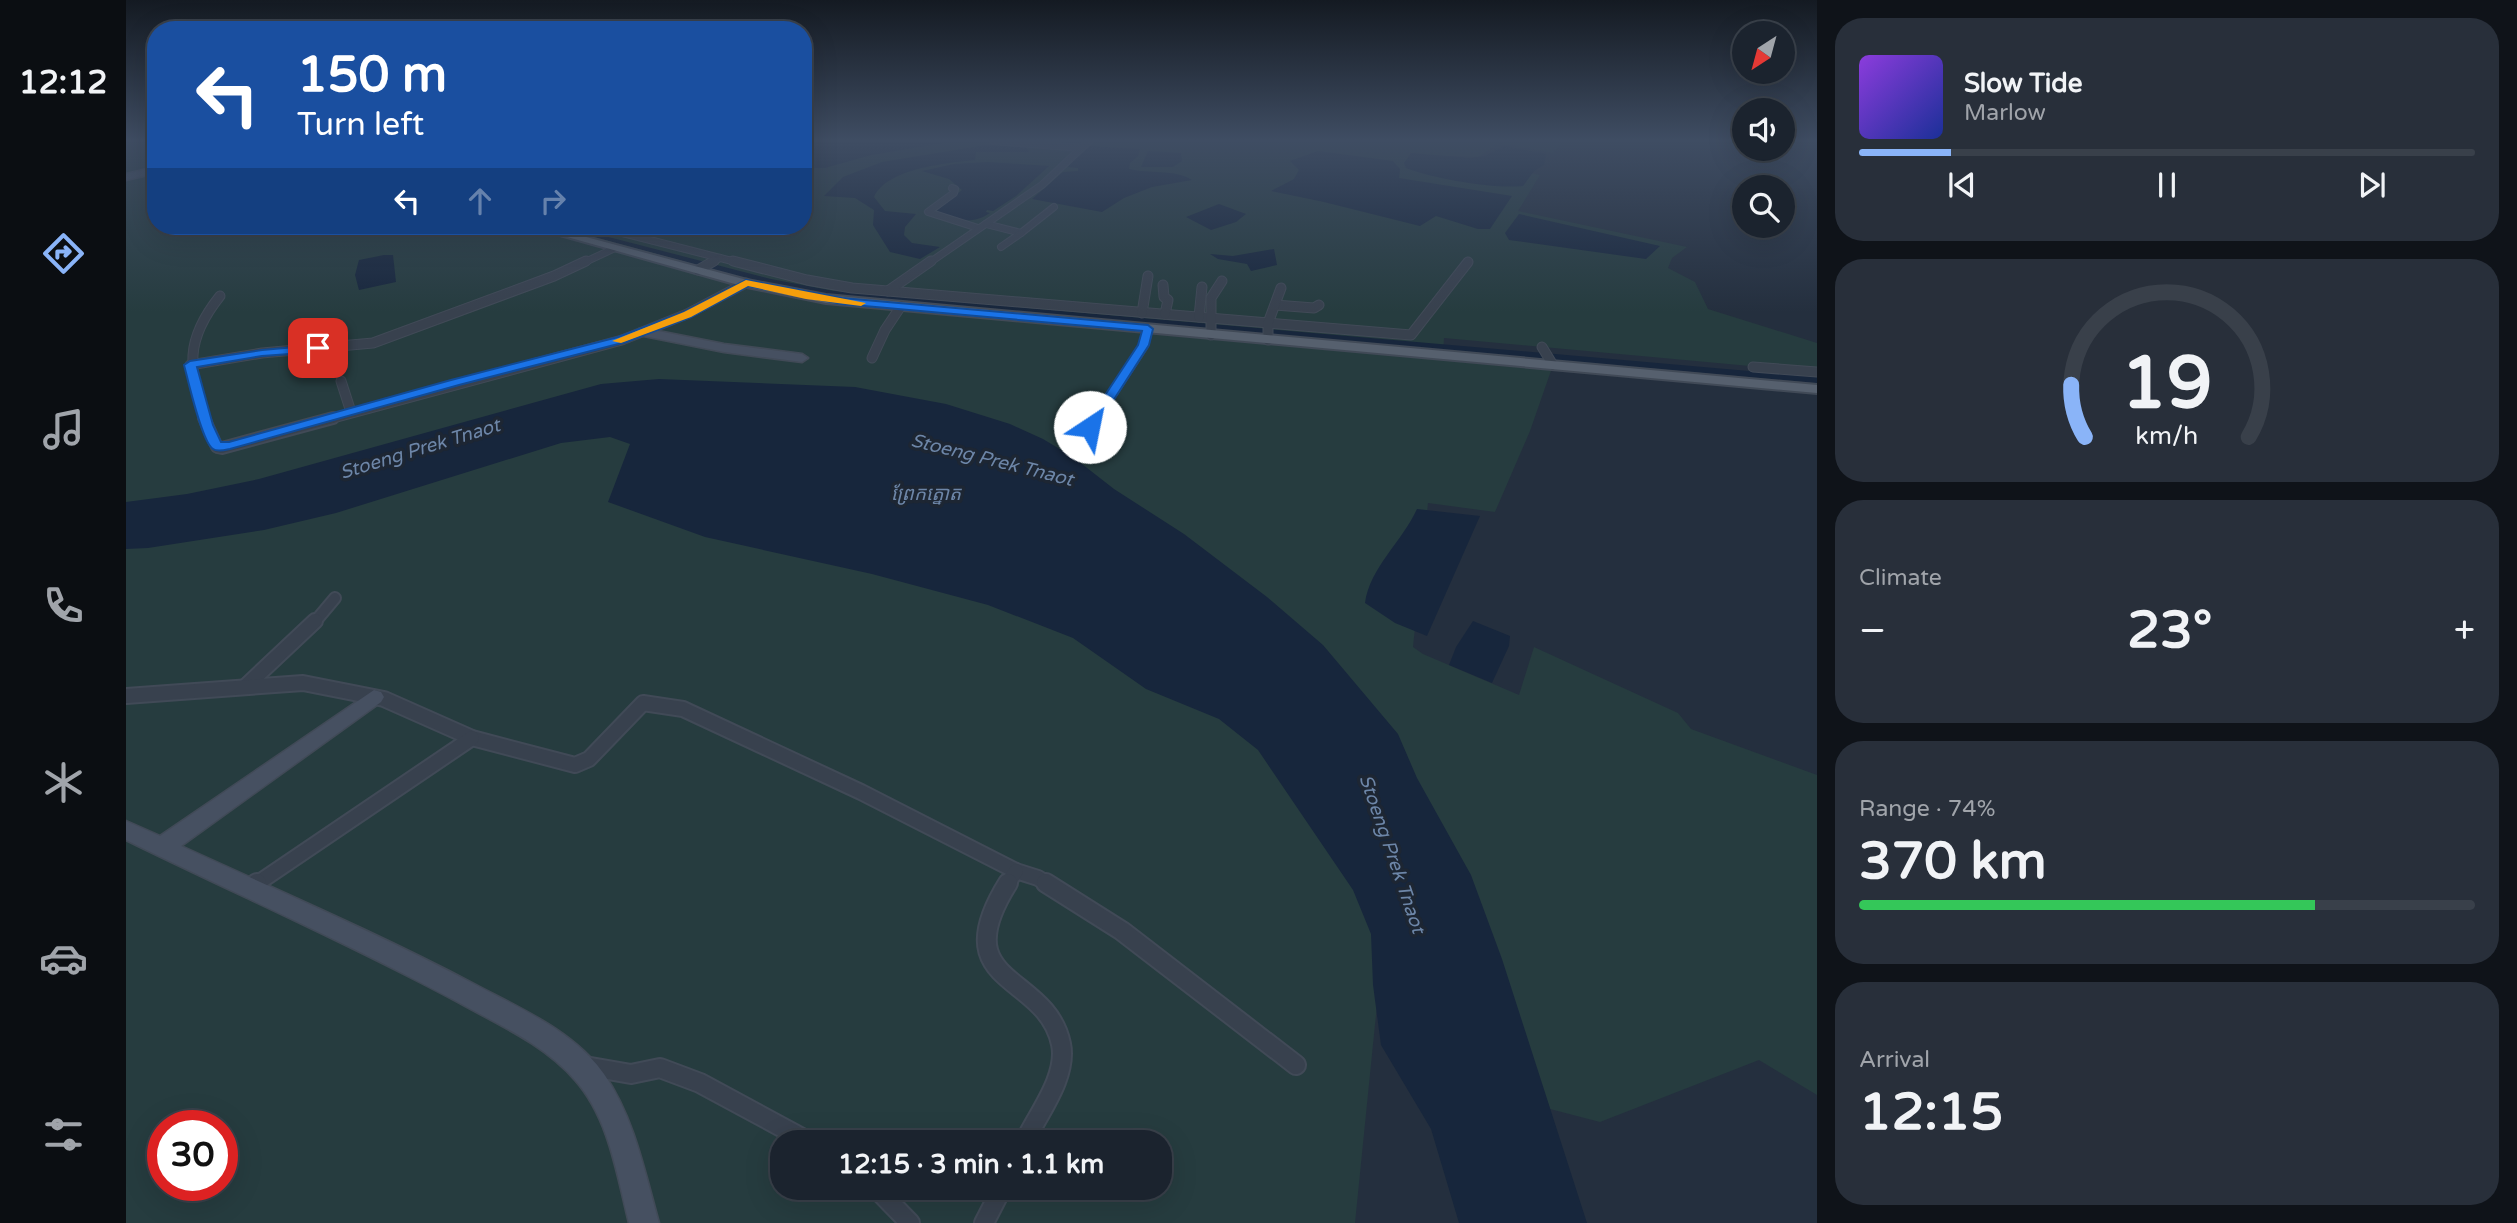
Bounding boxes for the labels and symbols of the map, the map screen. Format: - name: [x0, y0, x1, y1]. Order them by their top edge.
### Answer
- north arrow: [1732, 21, 1796, 84]
- pin: [288, 318, 348, 378]
- position arrow: [1053, 390, 1127, 464]
- water label: Stoeng Prek Tnaot: [337, 413, 505, 484]
- water label: Stoeng Prek Tnaot: [909, 429, 1078, 491]
- water label: ព្រែកត្នោត: [891, 483, 962, 505]
- water label: Stoeng Prek Tnaot: [1355, 772, 1430, 939]
- speed limit sign: 30: [147, 1110, 238, 1201]

